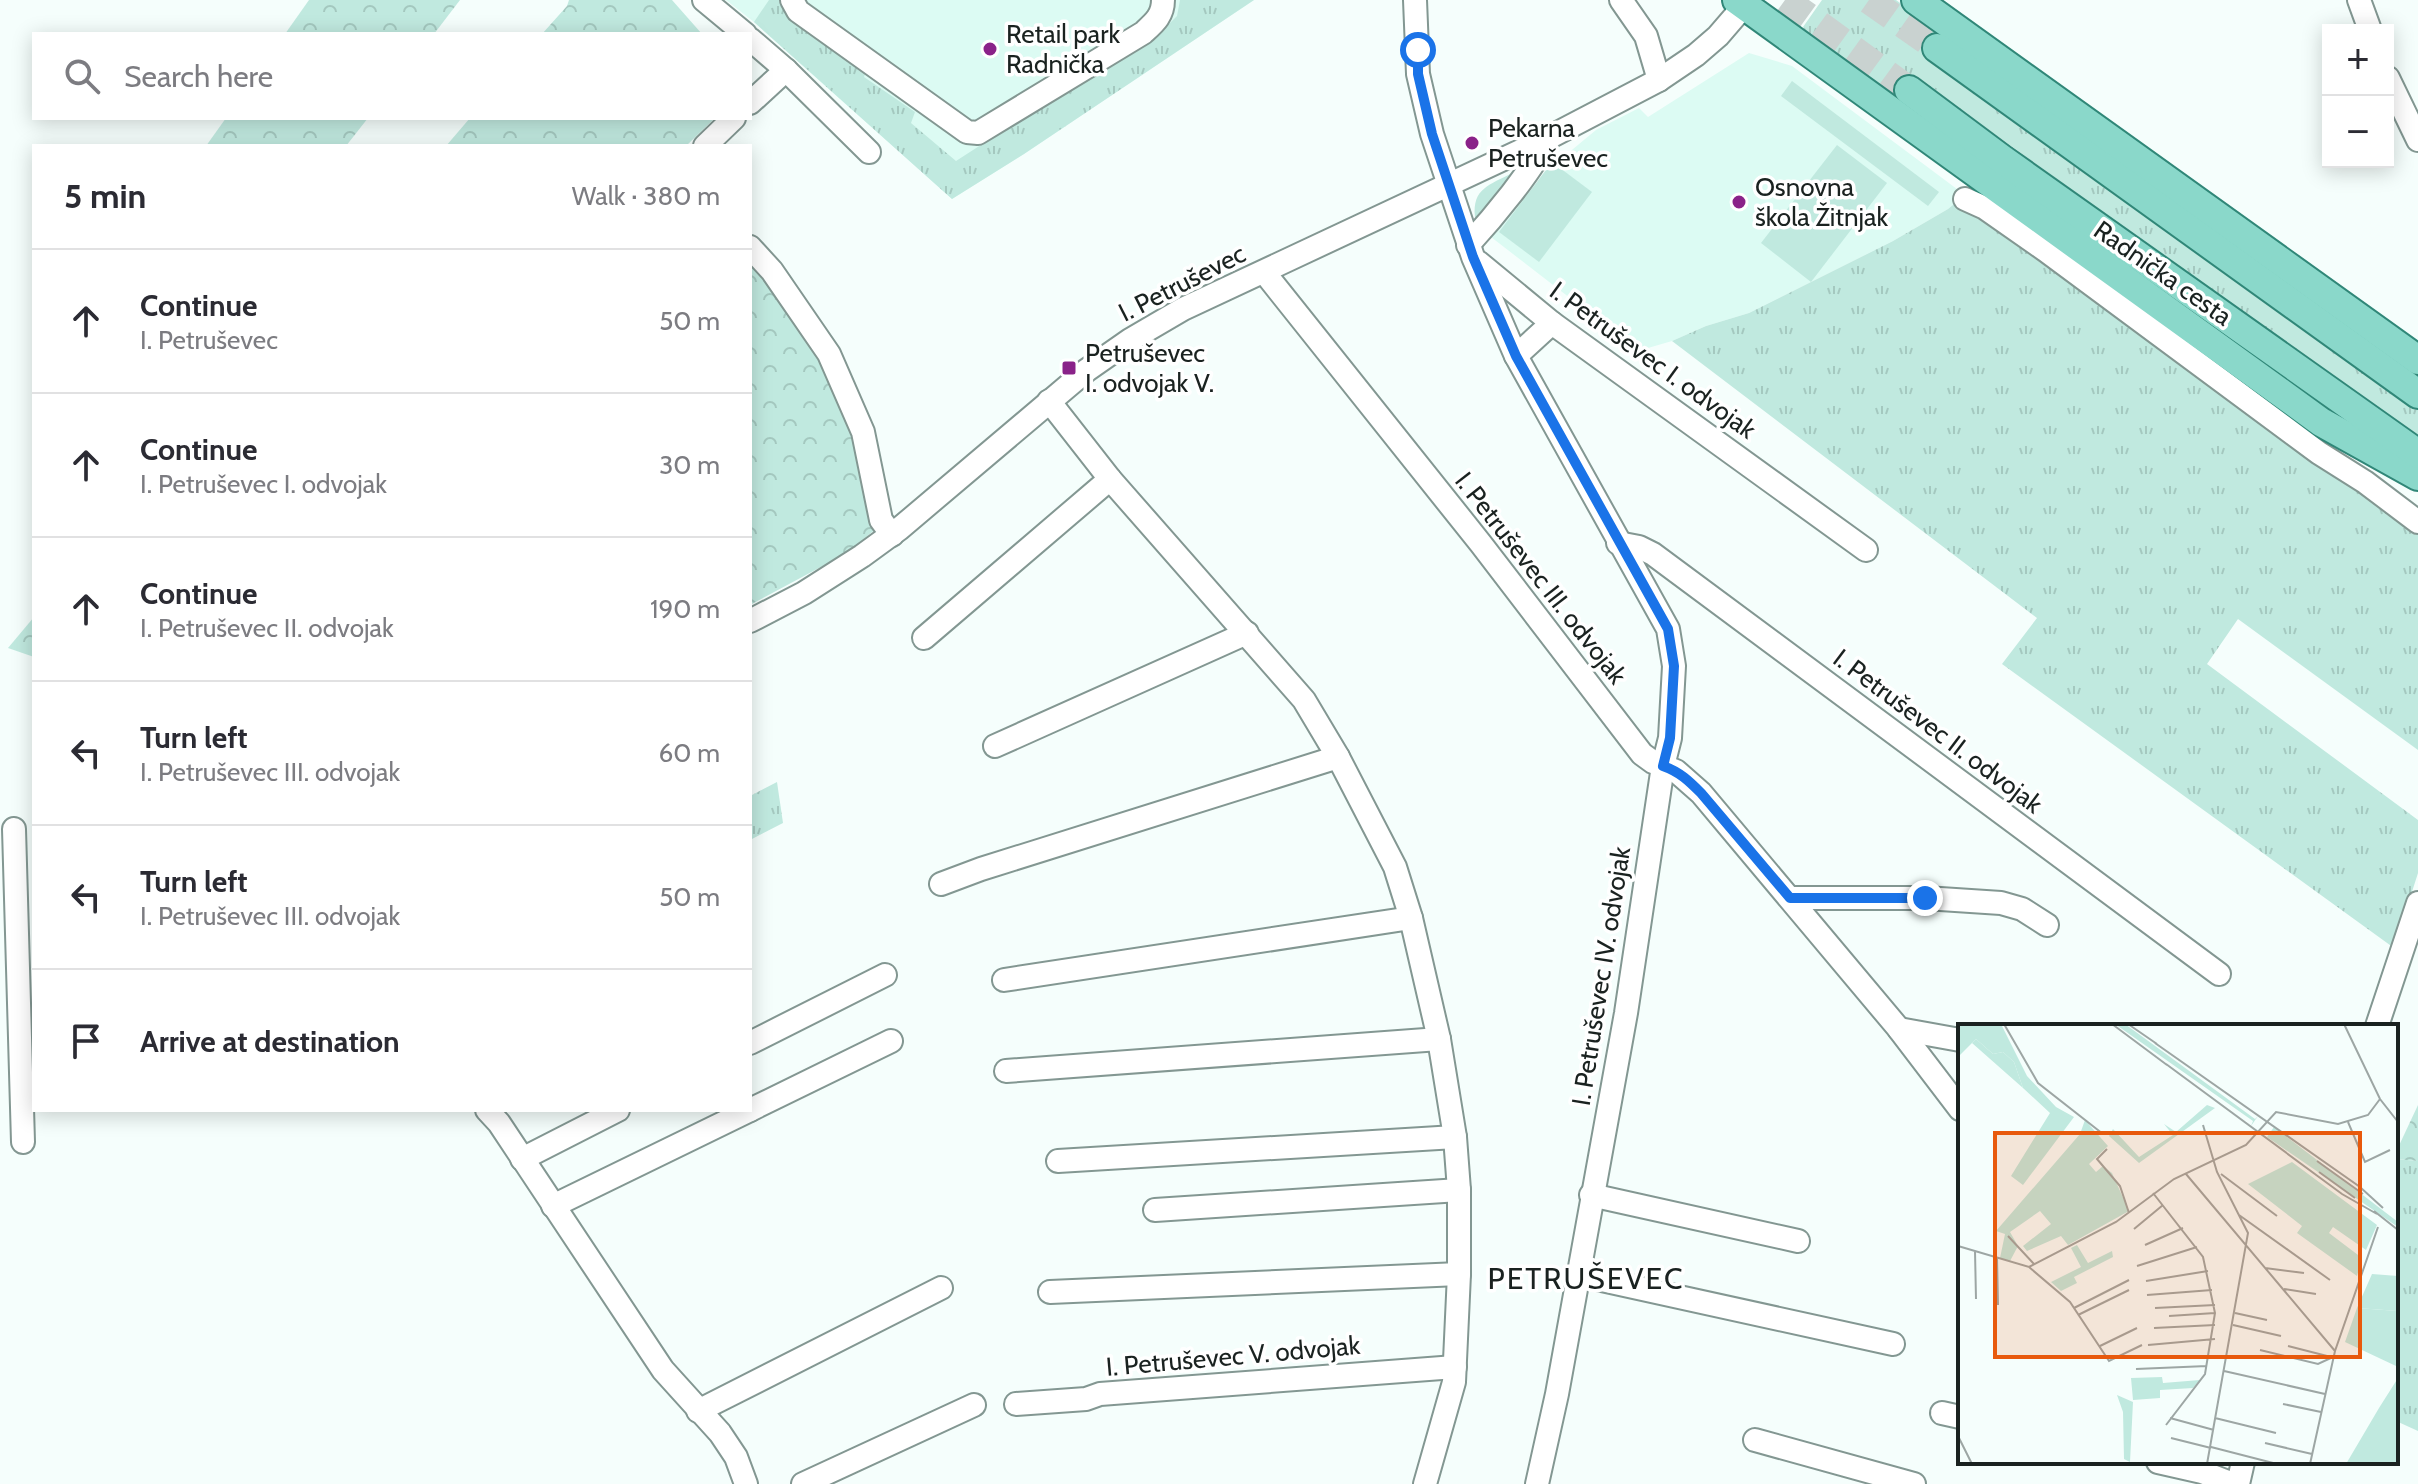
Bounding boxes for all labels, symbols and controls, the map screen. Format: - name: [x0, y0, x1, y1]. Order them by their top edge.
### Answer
- place label: Retail park Radnička: [1006, 18, 1120, 80]
- map controls: [2322, 24, 2394, 168]
- button: +: [2322, 24, 2394, 96]
- search box: [32, 32, 752, 120]
- route start: [1400, 32, 1436, 68]
- marker: Retail park Radnička: [981, 40, 999, 58]
- icon: search: [60, 54, 104, 98]
- text: Search here: [124, 58, 273, 95]
- button: −: [2322, 96, 2394, 168]
- place label: Pekarna Petruševec: [1488, 112, 1608, 174]
- marker: Pekarna Petruševec: [1463, 134, 1481, 152]
- place label: Osnovna škola Žitnjak: [1755, 171, 1889, 233]
- text: 5 min: [64, 175, 146, 217]
- text: Walk · 380 m: [572, 180, 720, 212]
- marker: Osnovna škola Žitnjak: [1730, 193, 1748, 211]
- street label: Radnička cesta: [2088, 214, 2239, 333]
- street label: I. Petruševec: [1113, 237, 1251, 329]
- street label: I. Petruševec I. odvojak: [1544, 274, 1763, 446]
- text: Continue: [140, 287, 257, 324]
- icon: ahead: [64, 299, 108, 343]
- text: 50 m: [659, 305, 720, 337]
- text: I. Petruševec: [140, 324, 278, 356]
- place label: Petruševec I. odvojak V.: [1085, 337, 1214, 399]
- marker: Petruševec I. odvojak V.: [1060, 359, 1078, 377]
- text: Continue: [140, 431, 257, 468]
- icon: ahead: [64, 443, 108, 487]
- text: 30 m: [659, 449, 720, 481]
- street label: I. Petruševec III. odvojak: [1448, 466, 1634, 691]
- text: I. Petruševec I. odvojak: [140, 468, 387, 500]
- text: Continue: [140, 575, 257, 612]
- icon: ahead: [64, 587, 108, 631]
- text: 190 m: [650, 593, 720, 625]
- text: I. Petruševec II. odvojak: [140, 612, 394, 644]
- street label: I. Petruševec II. odvojak: [1827, 642, 2049, 820]
- text: Turn left: [140, 719, 248, 756]
- icon: left: [64, 731, 108, 775]
- text: 60 m: [658, 737, 720, 769]
- text: I. Petruševec III. odvojak: [140, 756, 400, 788]
- street label: I. Petruševec IV. odvojak: [1565, 844, 1637, 1108]
- text: Turn left: [140, 863, 248, 900]
- icon: left: [64, 875, 108, 919]
- route end: [1907, 880, 1943, 916]
- text: 50 m: [659, 881, 720, 913]
- text: I. Petruševec III. odvojak: [140, 900, 400, 932]
- icon: arrive: [64, 1019, 108, 1063]
- text: Arrive at destination: [140, 1023, 400, 1060]
- inset map: [1958, 1024, 2398, 1464]
- district label: PETRUŠEVEC: [1488, 1260, 1684, 1297]
- street label: I. Petruševec V. odvojak: [1105, 1329, 1362, 1383]

